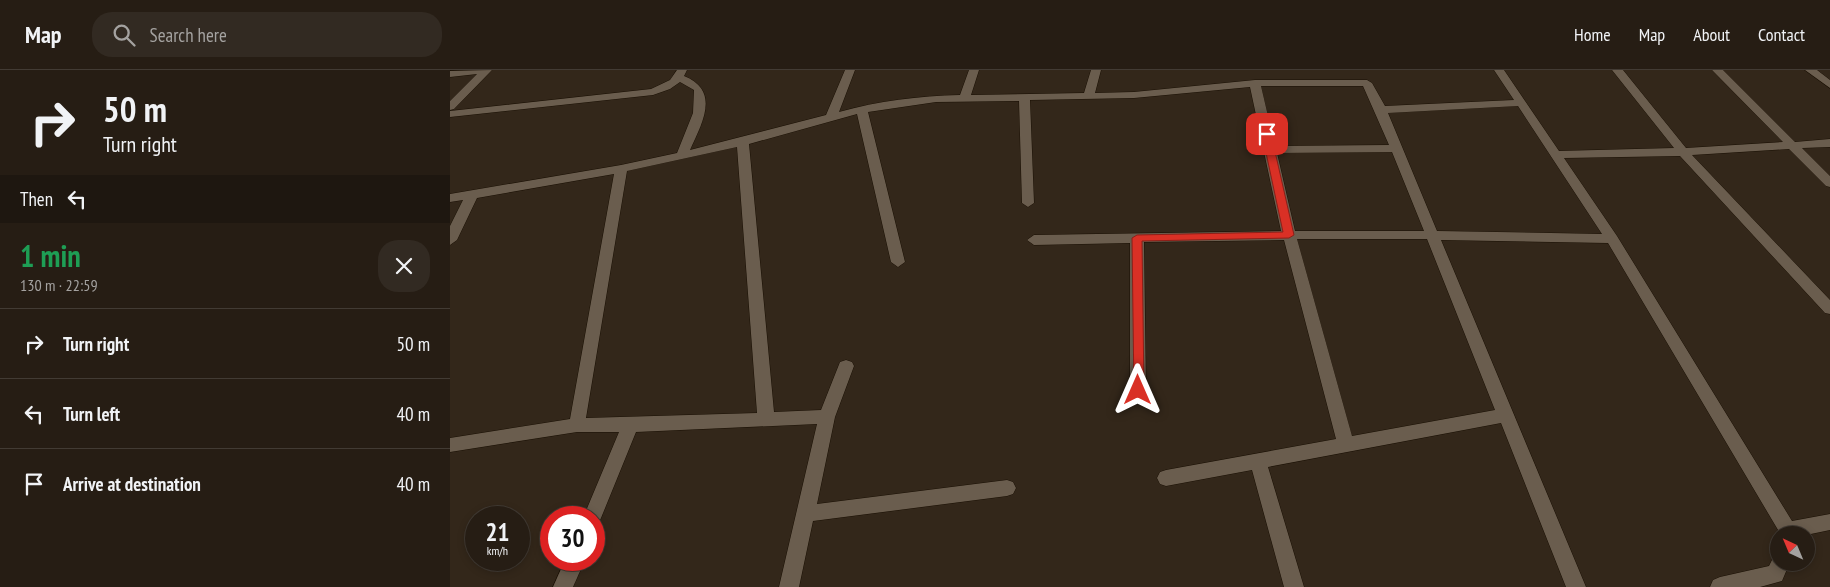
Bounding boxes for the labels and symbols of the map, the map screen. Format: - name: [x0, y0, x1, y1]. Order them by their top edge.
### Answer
- pin: [1246, 113, 1288, 155]
- position arrow: [1111, 363, 1163, 415]
- speed limit sign: 30: [540, 506, 605, 571]
- north arrow: [1770, 526, 1815, 571]

